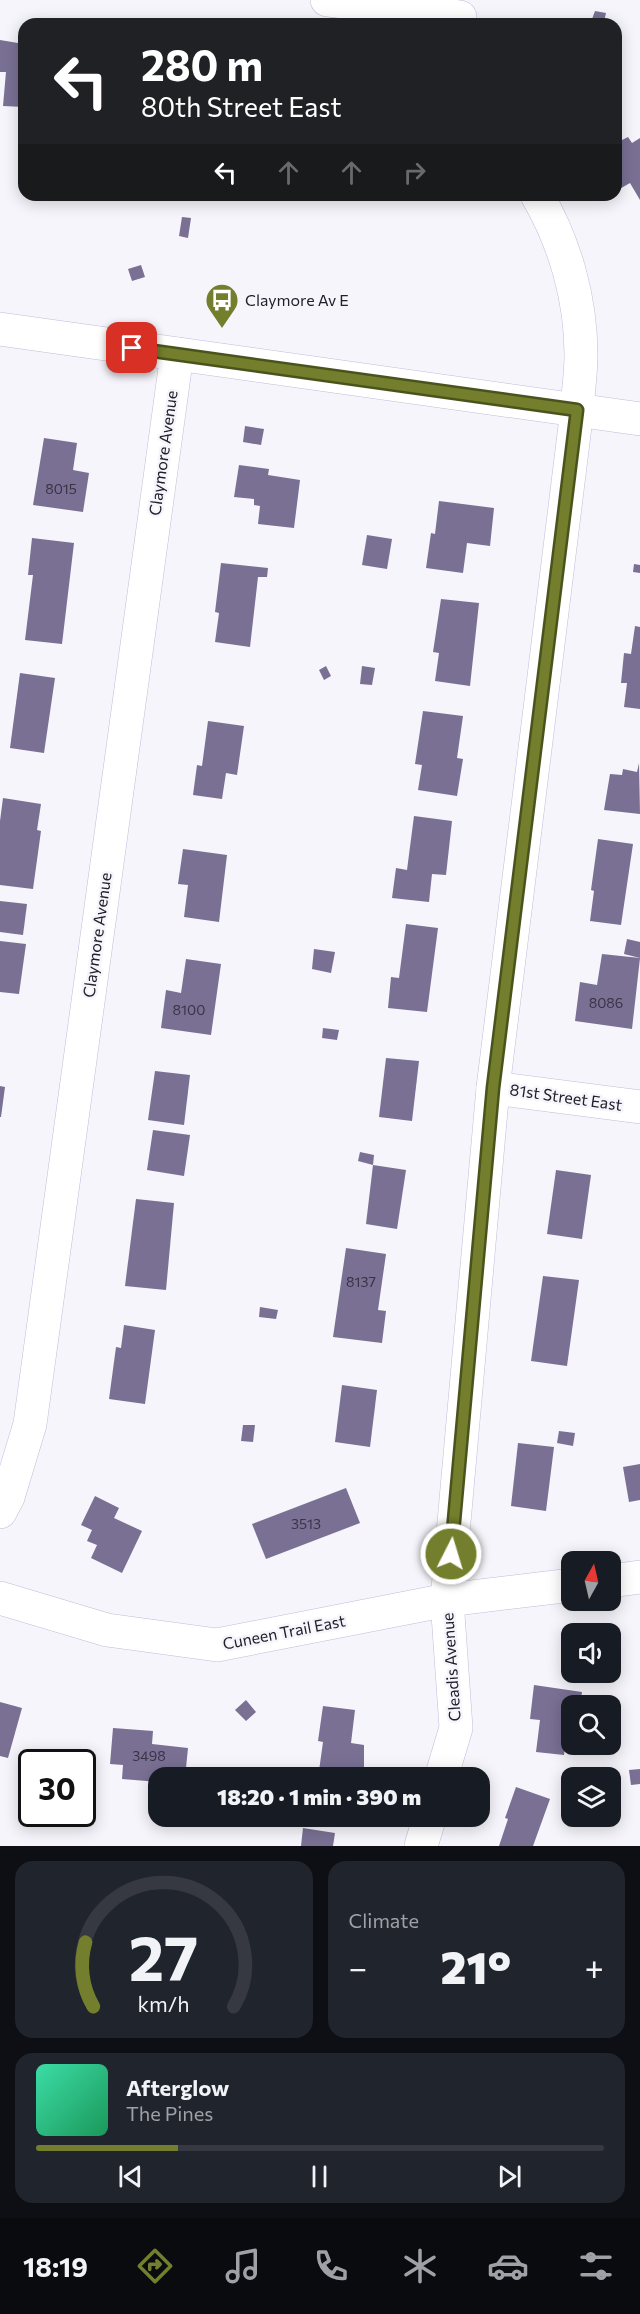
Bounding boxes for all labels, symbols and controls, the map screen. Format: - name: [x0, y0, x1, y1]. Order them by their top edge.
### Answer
- text: 280 m: [141, 38, 263, 90]
- icon: left: [42, 42, 120, 120]
- text: 80th Street East: [141, 90, 342, 123]
- icon: left: [209, 156, 242, 189]
- icon: ahead: [272, 156, 305, 189]
- icon: ahead: [335, 156, 368, 189]
- icon: right: [398, 156, 431, 189]
- bus stop icon: Claymore Av E: [204, 282, 240, 329]
- place label: Claymore Av E: [245, 290, 349, 309]
- pin: [106, 322, 157, 373]
- icon: arrive: [115, 331, 148, 364]
- street label: Claymore Avenue: [144, 389, 181, 517]
- house number: 8015: [45, 480, 77, 497]
- street label: Claymore Avenue: [78, 871, 115, 999]
- house number: 8086: [589, 994, 623, 1011]
- house number: 8100: [173, 1001, 205, 1018]
- street label: 81st Street East: [509, 1079, 624, 1114]
- house number: 8137: [346, 1273, 376, 1290]
- house number: 3513: [291, 1515, 321, 1532]
- position arrow: [419, 1522, 483, 1586]
- north arrow: [561, 1551, 621, 1611]
- map controls: [561, 1551, 621, 1827]
- street label: Cuneen Trail East: [221, 1610, 347, 1653]
- street label: Cleadis Avenue: [437, 1612, 464, 1722]
- button: sound: [561, 1623, 621, 1683]
- button: search: [561, 1695, 621, 1755]
- house number: 3498: [132, 1747, 166, 1764]
- speed limit sign: 30: [18, 1749, 96, 1827]
- button: layers: [561, 1767, 621, 1827]
- text: 18:20 · 1 min · 390 m: [217, 1783, 421, 1810]
- text: Climate: [349, 1908, 419, 1932]
- text: 27: [129, 1918, 198, 1994]
- text: 21°: [441, 1938, 511, 1993]
- text: −: [349, 1946, 367, 1987]
- text: +: [585, 1946, 604, 1987]
- text: km/h: [138, 1990, 190, 2016]
- text: Afterglow: [126, 2074, 229, 2101]
- text: The Pines: [126, 2101, 213, 2125]
- icon: previous: [114, 2160, 147, 2193]
- icon: pause: [303, 2160, 336, 2193]
- icon: next: [493, 2160, 526, 2193]
- icon: directions: [134, 2245, 176, 2287]
- icon: music: [222, 2245, 264, 2287]
- icon: phone: [310, 2245, 352, 2287]
- icon: climate: [399, 2245, 441, 2287]
- icon: car: [487, 2245, 529, 2287]
- icon: filters: [575, 2245, 617, 2287]
- text: 18:19: [23, 2250, 88, 2283]

